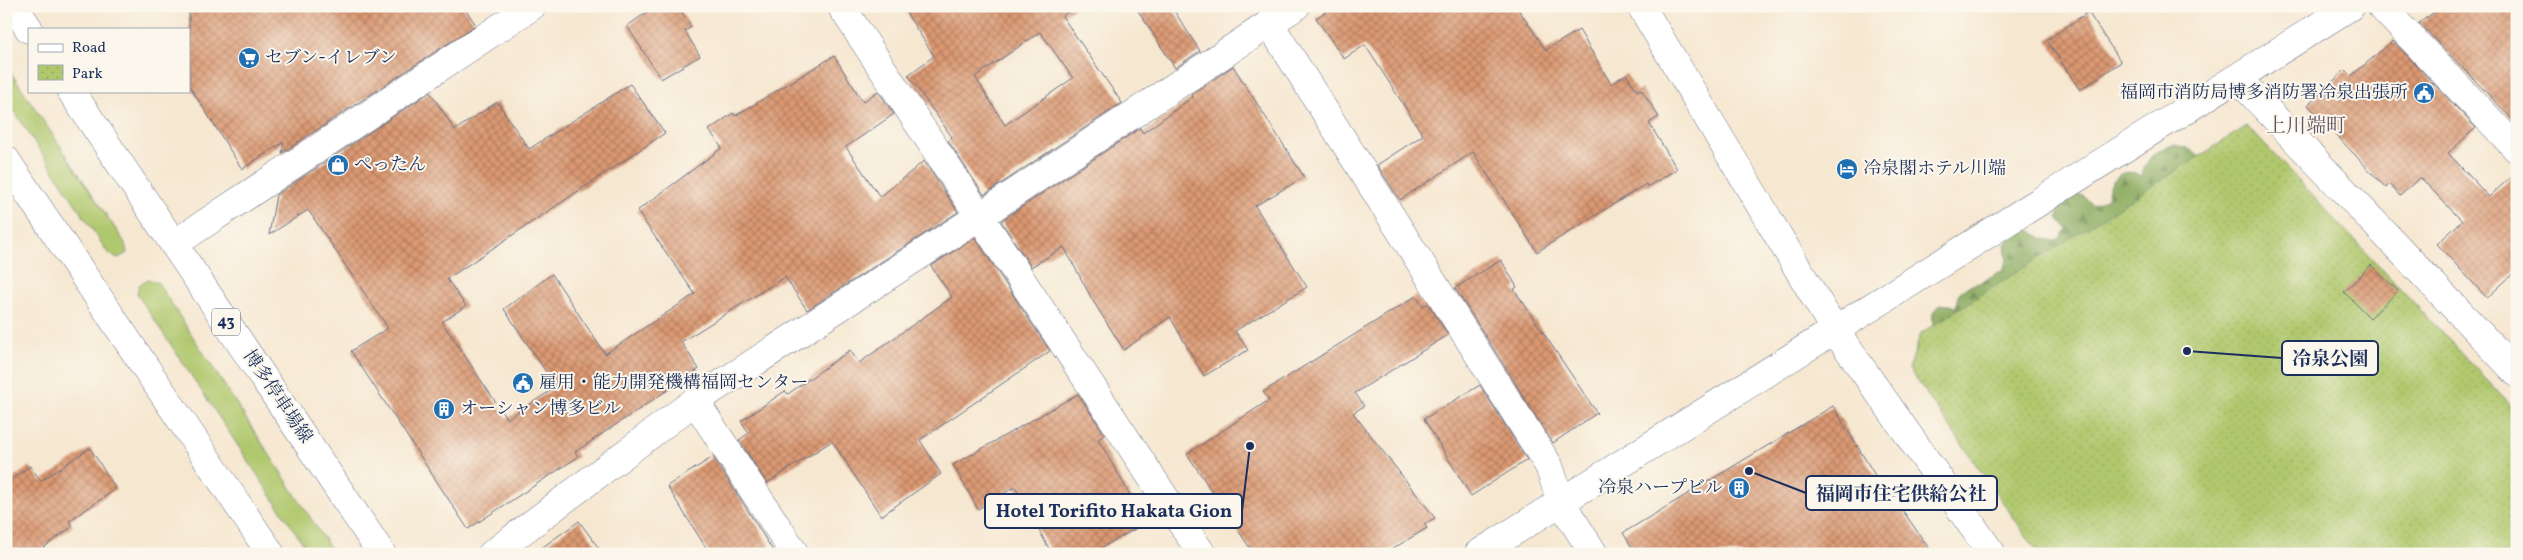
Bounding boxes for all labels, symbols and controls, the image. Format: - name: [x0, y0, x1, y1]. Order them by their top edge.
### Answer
- legend: [28, 28, 190, 92]
- text: Road: [72, 38, 106, 59]
- supermarket icon: セブン-イレブン: [237, 46, 261, 70]
- place label: セブン-イレブン: [265, 46, 397, 71]
- text: Park: [72, 64, 103, 85]
- place label: 福岡市消防局博多消防署冷泉出張所: [2120, 81, 2408, 106]
- public building icon: 福岡市消防局博多消防署冷泉出張所: [2412, 81, 2436, 105]
- district label: 上川端町: [2266, 113, 2346, 141]
- shop icon: ぺったん: [326, 153, 350, 177]
- place label: ぺったん: [354, 153, 426, 178]
- hotel icon: 冷泉閣ホテル川端: [1835, 157, 1859, 181]
- place label: 冷泉閣ホテル川端: [1863, 157, 2006, 182]
- road number: 43: [212, 308, 240, 336]
- callout: 冷泉公園: [2282, 341, 2378, 375]
- street label: 博多停車場線: [236, 345, 318, 449]
- text: 冷泉公園: [2292, 347, 2368, 373]
- public building icon: 雇用・能力開発機構福岡センター: [511, 371, 535, 395]
- place label: 雇用・能力開発機構福岡センター: [539, 371, 808, 396]
- building icon: オーシャン博多ビル: [432, 397, 456, 421]
- place label: オーシャン博多ビル: [460, 397, 621, 422]
- place label: 冷泉ハープビル: [1598, 476, 1723, 501]
- building icon: 冷泉ハープビル: [1727, 476, 1751, 500]
- callout: 福岡市住宅供給公社: [1806, 476, 1997, 510]
- text: 福岡市住宅供給公社: [1815, 482, 1987, 508]
- callout: Hotel Torifito Hakata Gion: [985, 494, 1242, 528]
- text: Hotel Torifito Hakata Gion: [996, 499, 1232, 525]

